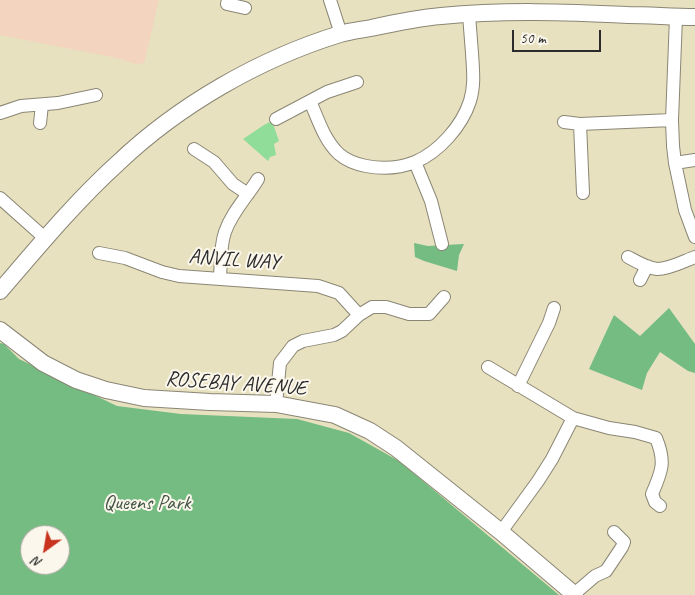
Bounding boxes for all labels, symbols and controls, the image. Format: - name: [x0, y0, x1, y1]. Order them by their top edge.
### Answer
- scale bar: [515, 20, 604, 52]
- text: 50 m: [520, 29, 546, 48]
- street label: ANVIL WAY: [188, 244, 280, 276]
- street label: ROSEBAY AVENUE: [165, 367, 307, 401]
- park label: Queens Park: [104, 490, 190, 516]
- north arrow: [20, 525, 70, 575]
- text: N: [29, 553, 46, 572]

